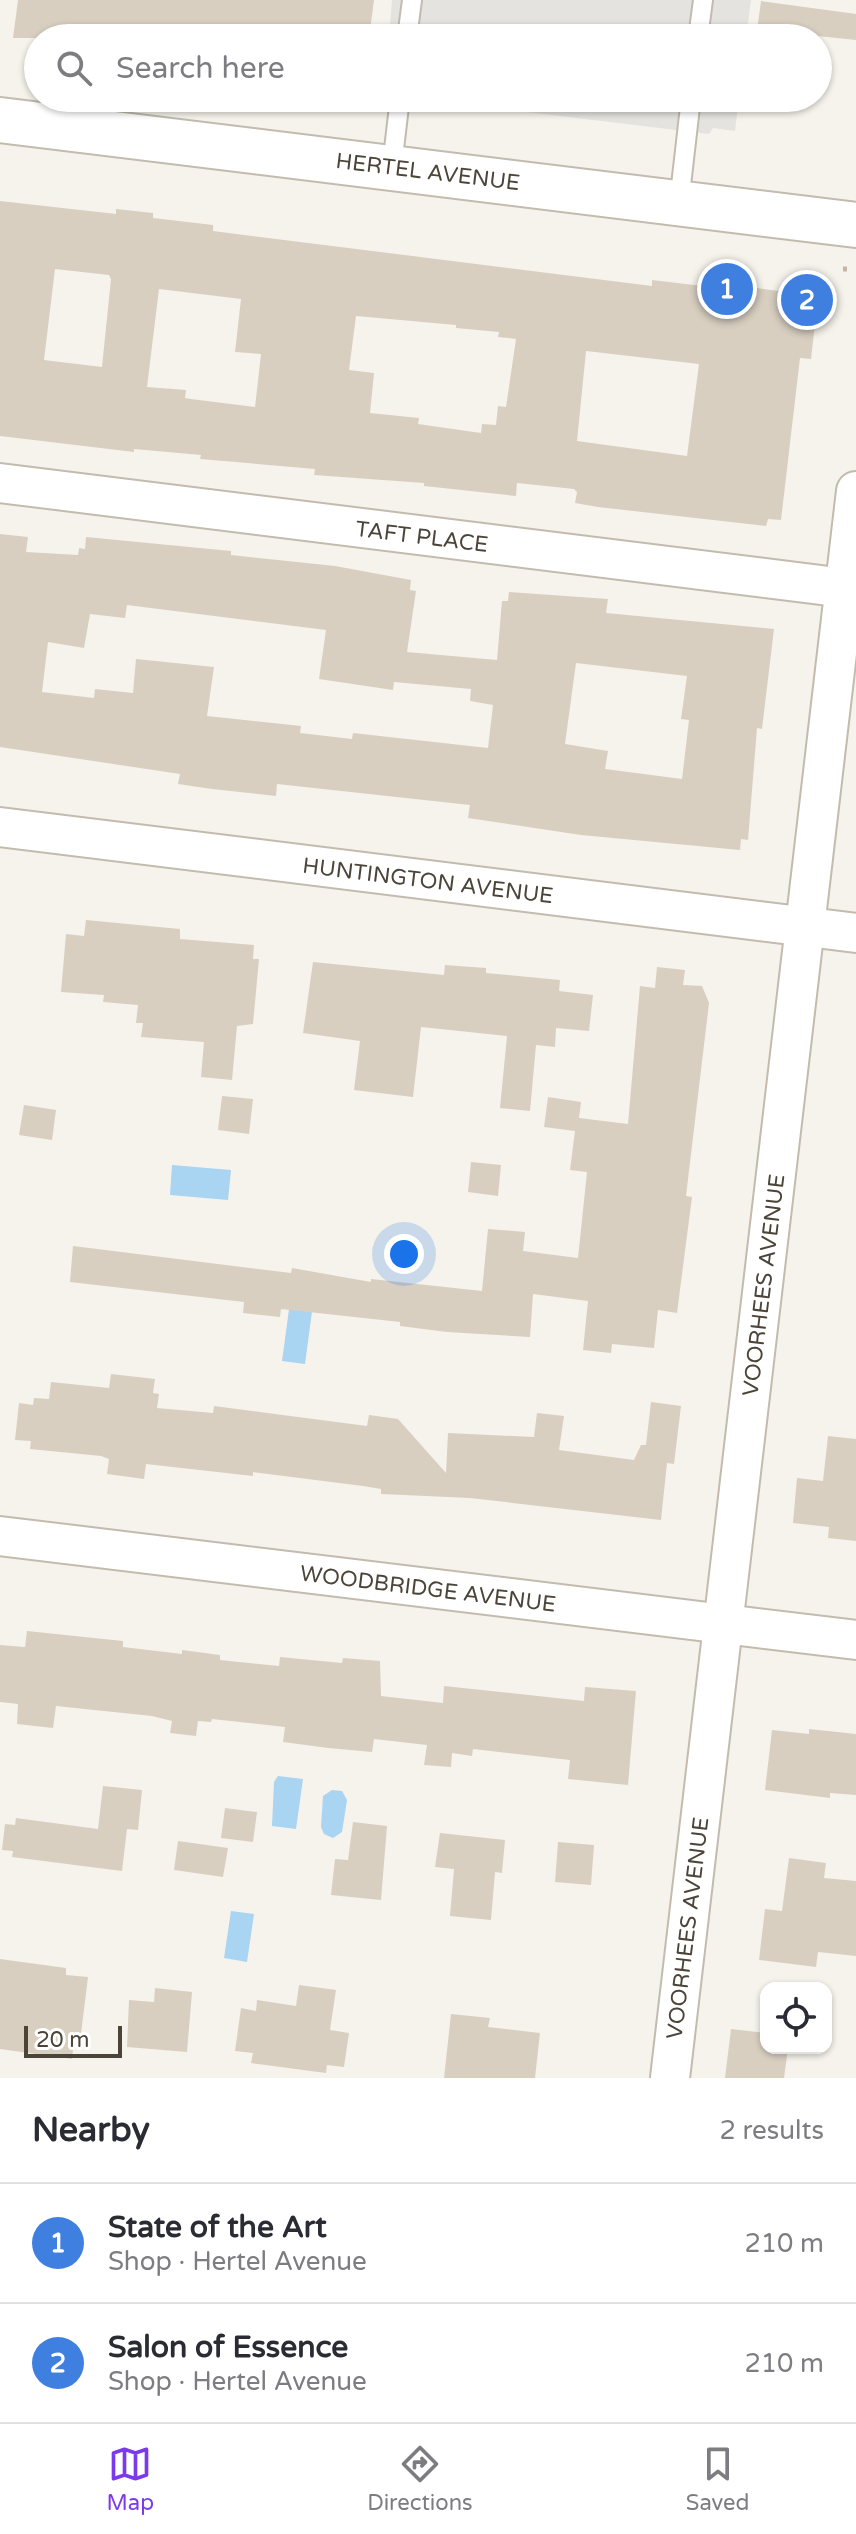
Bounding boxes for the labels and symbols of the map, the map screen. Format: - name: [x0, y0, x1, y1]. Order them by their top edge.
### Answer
- street label: HERTEL AVENUE: [334, 148, 521, 196]
- pin: 1: [701, 259, 753, 319]
- pin: 2: [781, 270, 833, 330]
- street label: TAFT PLACE: [354, 516, 490, 558]
- street label: HUNTINGTON AVENUE: [301, 853, 555, 909]
- street label: VOORHEES AVENUE: [737, 1173, 791, 1398]
- your location: [384, 1234, 424, 1274]
- street label: WOODBRIDGE AVENUE: [298, 1560, 557, 1618]
- street label: VOORHEES AVENUE: [661, 1816, 715, 2041]
- scale bar: [24, 2022, 122, 2058]

